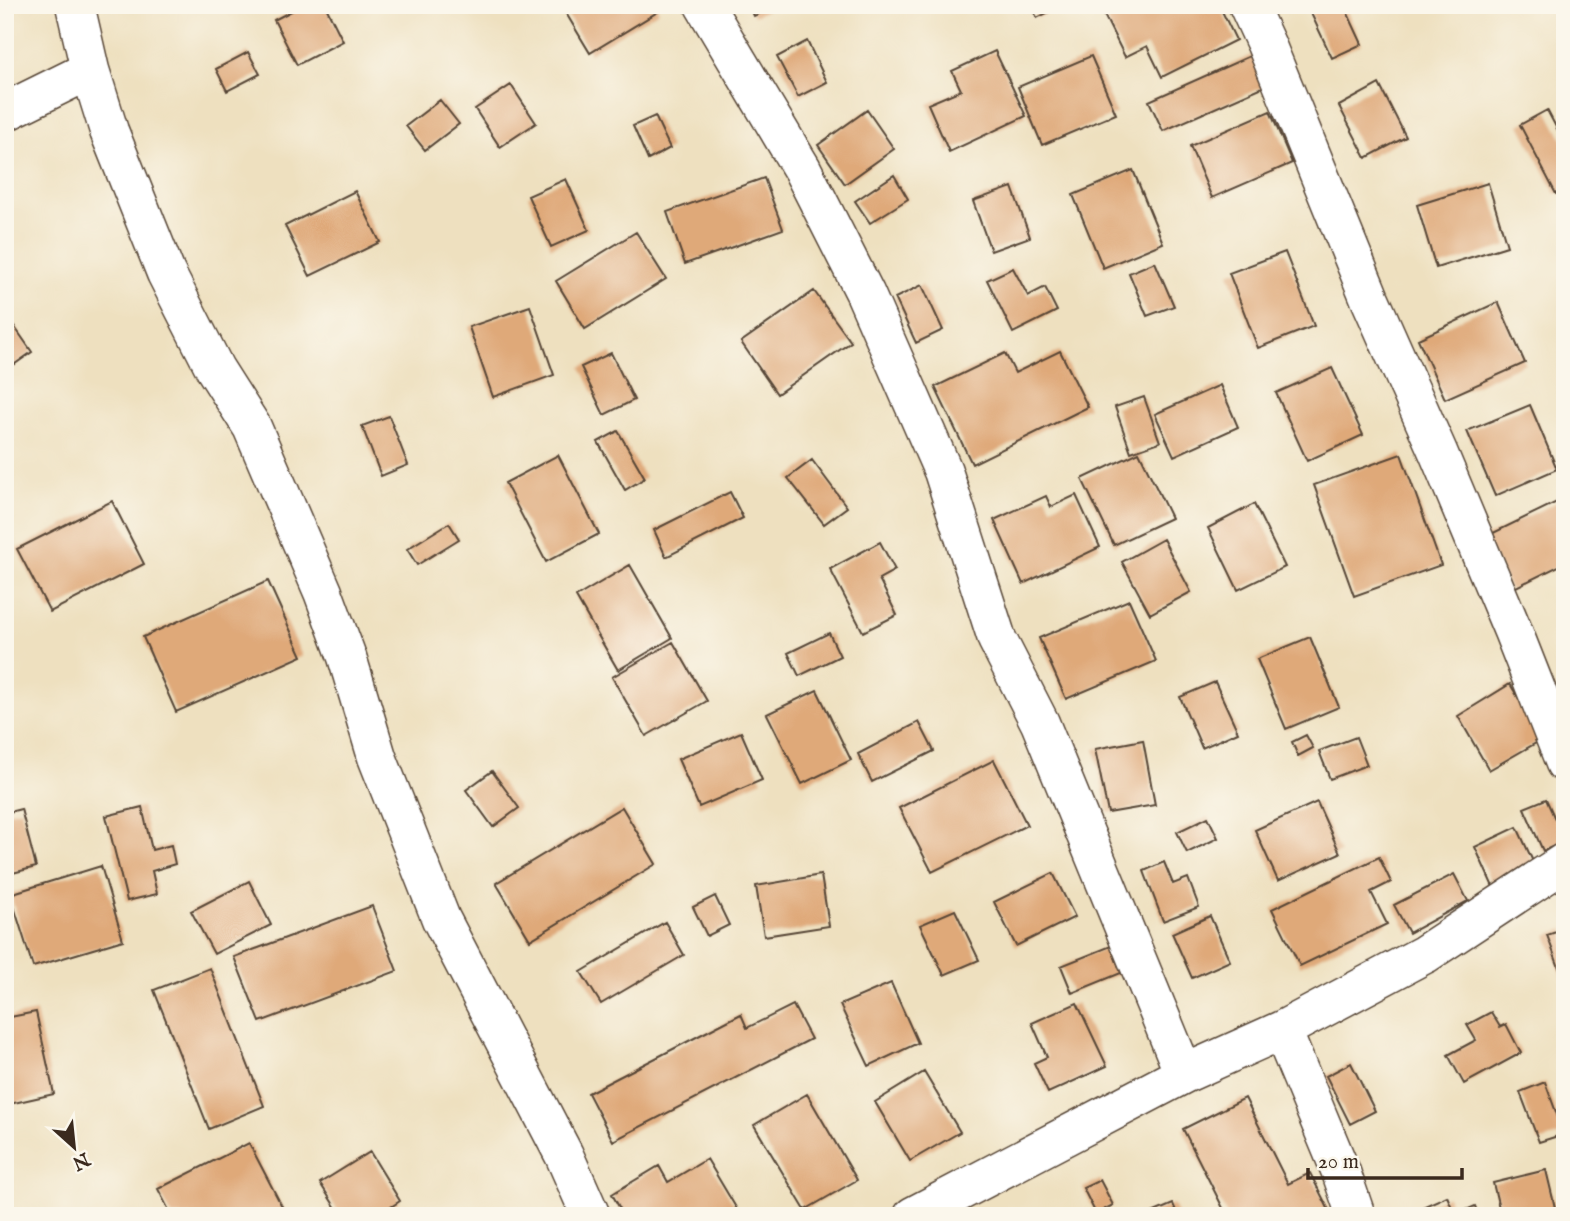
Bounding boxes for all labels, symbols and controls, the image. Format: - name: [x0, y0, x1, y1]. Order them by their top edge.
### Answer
- north arrow: [38, 1112, 108, 1182]
- scale bar: [1308, 1137, 1462, 1181]
- text: N: [68, 1145, 94, 1175]
- text: 20 m: [1318, 1149, 1359, 1176]

